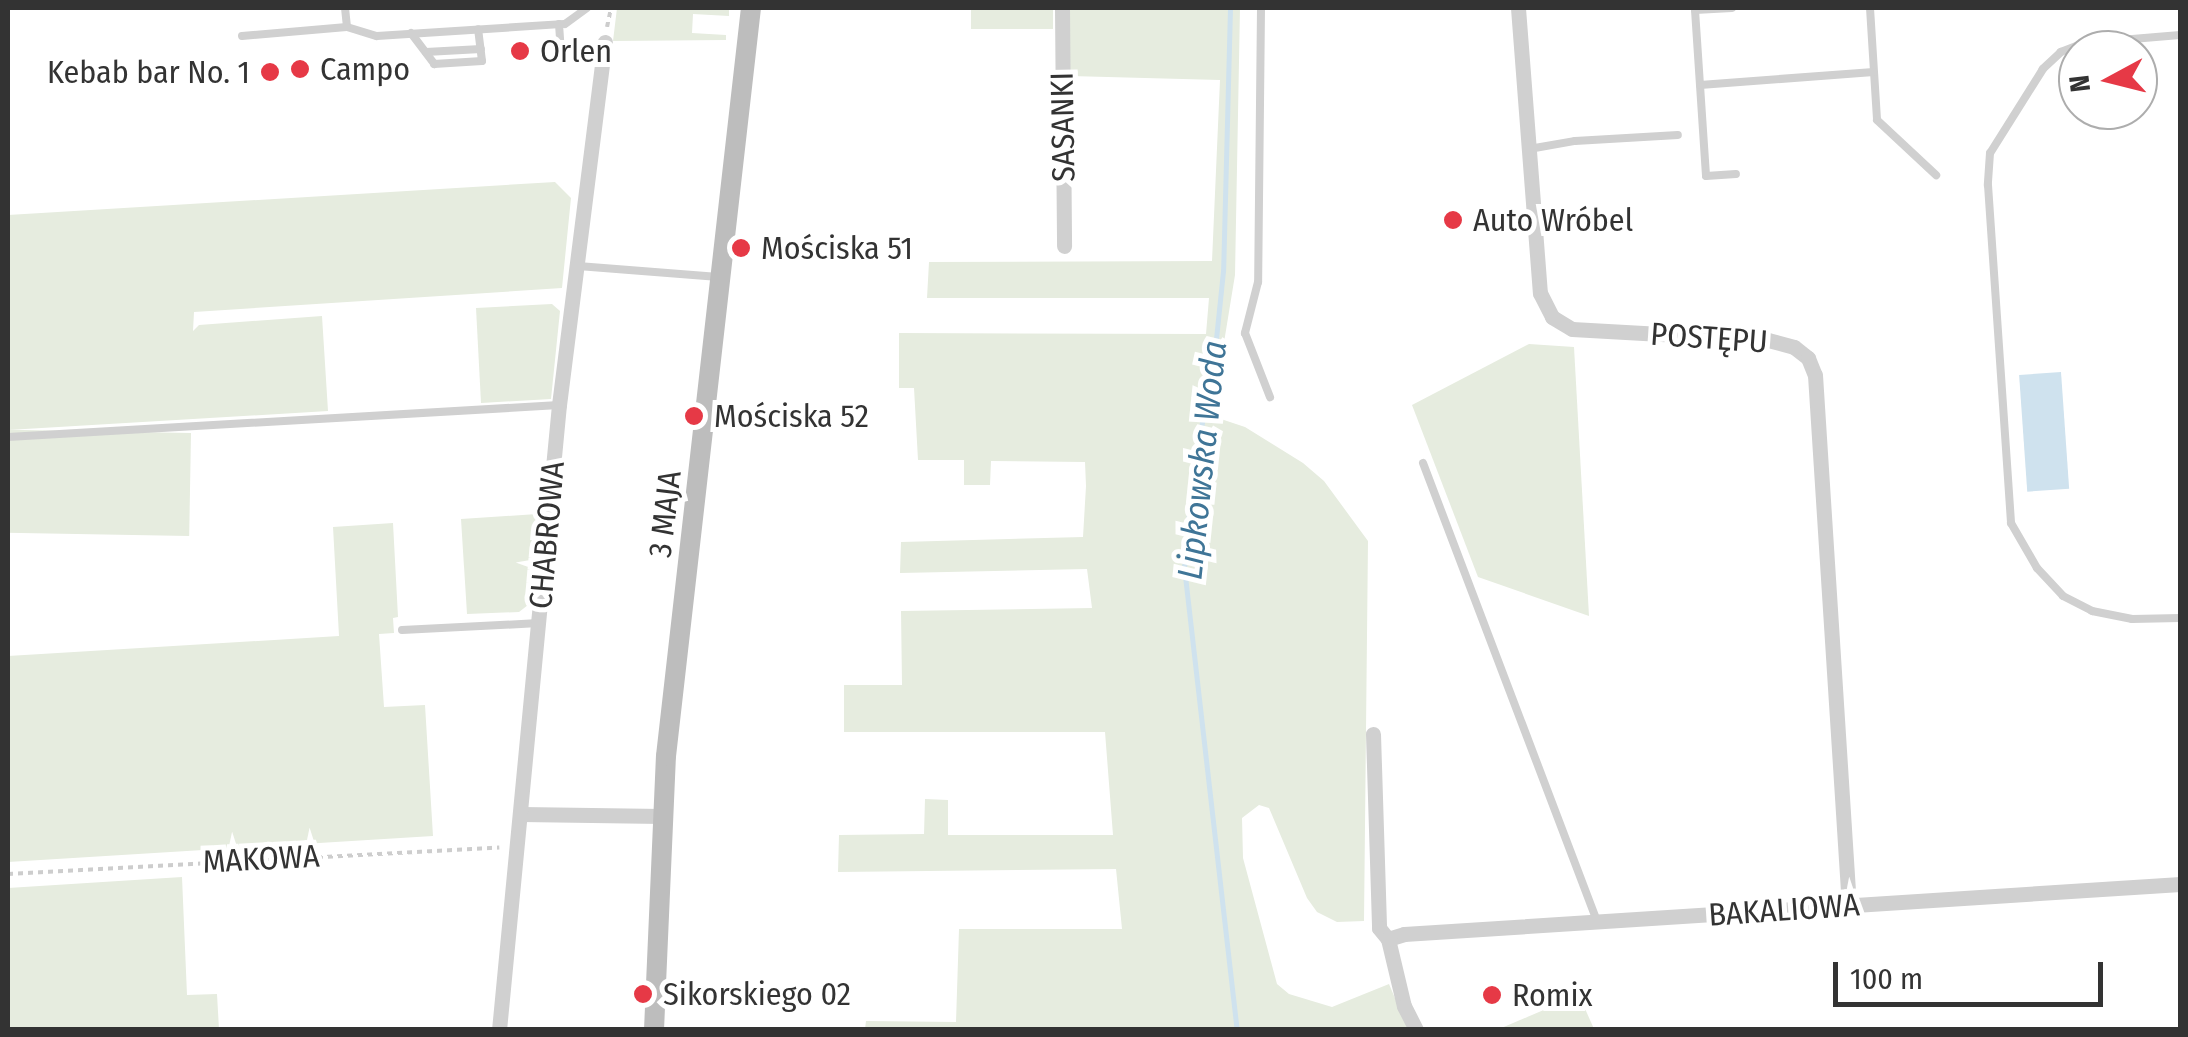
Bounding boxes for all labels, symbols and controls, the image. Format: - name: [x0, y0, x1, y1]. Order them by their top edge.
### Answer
- north arrow: [2058, 30, 2158, 130]
- place label: Orlen: [540, 32, 612, 70]
- marker: Orlen: [509, 40, 531, 62]
- place label: Campo: [320, 50, 410, 88]
- place label: Kebab bar No. 1: [47, 53, 250, 91]
- marker: Campo: [289, 58, 311, 80]
- marker: Kebab bar No. 1: [259, 61, 281, 83]
- street label: SASANKI: [1043, 72, 1083, 182]
- text: N: [2062, 73, 2097, 94]
- place label: Auto Wróbel: [1473, 201, 1633, 239]
- marker: Auto Wróbel: [1442, 209, 1464, 231]
- place label: Mościska 51: [761, 229, 913, 267]
- marker: Mościska 51: [730, 237, 752, 259]
- street label: POSTĘPU: [1649, 315, 1769, 361]
- water label: Lipkowska Woda: [1169, 338, 1235, 582]
- place label: Mościska 52: [714, 397, 869, 435]
- marker: Mościska 52: [683, 405, 705, 427]
- street label: CHABROWA: [521, 460, 573, 610]
- street label: 3 MAJA: [641, 468, 689, 560]
- street label: MAKOWA: [202, 837, 320, 881]
- street label: BAKALIOWA: [1707, 886, 1861, 934]
- scale bar: [1838, 942, 2108, 1004]
- text: 100 m: [1850, 961, 1923, 997]
- place label: Sikorskiego 02: [663, 975, 851, 1013]
- place label: Romix: [1512, 976, 1592, 1014]
- marker: Sikorskiego 02: [632, 983, 654, 1005]
- marker: Romix: [1481, 984, 1503, 1006]

